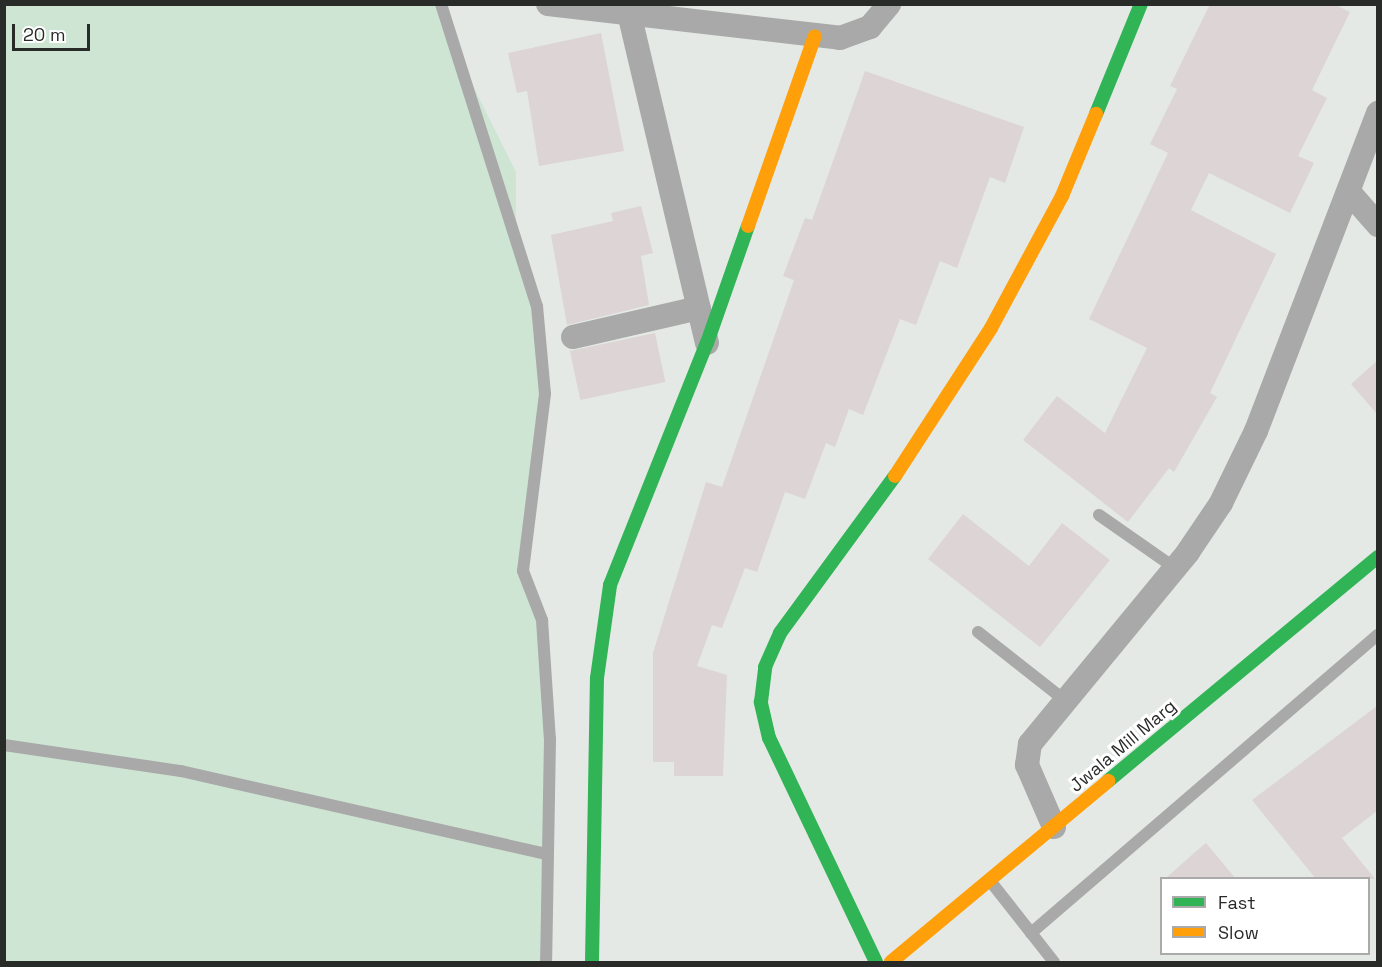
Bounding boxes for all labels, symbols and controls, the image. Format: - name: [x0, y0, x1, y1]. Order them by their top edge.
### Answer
- scale bar: [15, 12, 93, 50]
- text: 20 m: [23, 23, 66, 46]
- street label: Jwala Mill Marg: [1065, 695, 1181, 797]
- legend: [1160, 877, 1370, 955]
- text: Fast: [1218, 891, 1255, 914]
- text: Slow: [1218, 921, 1259, 944]

